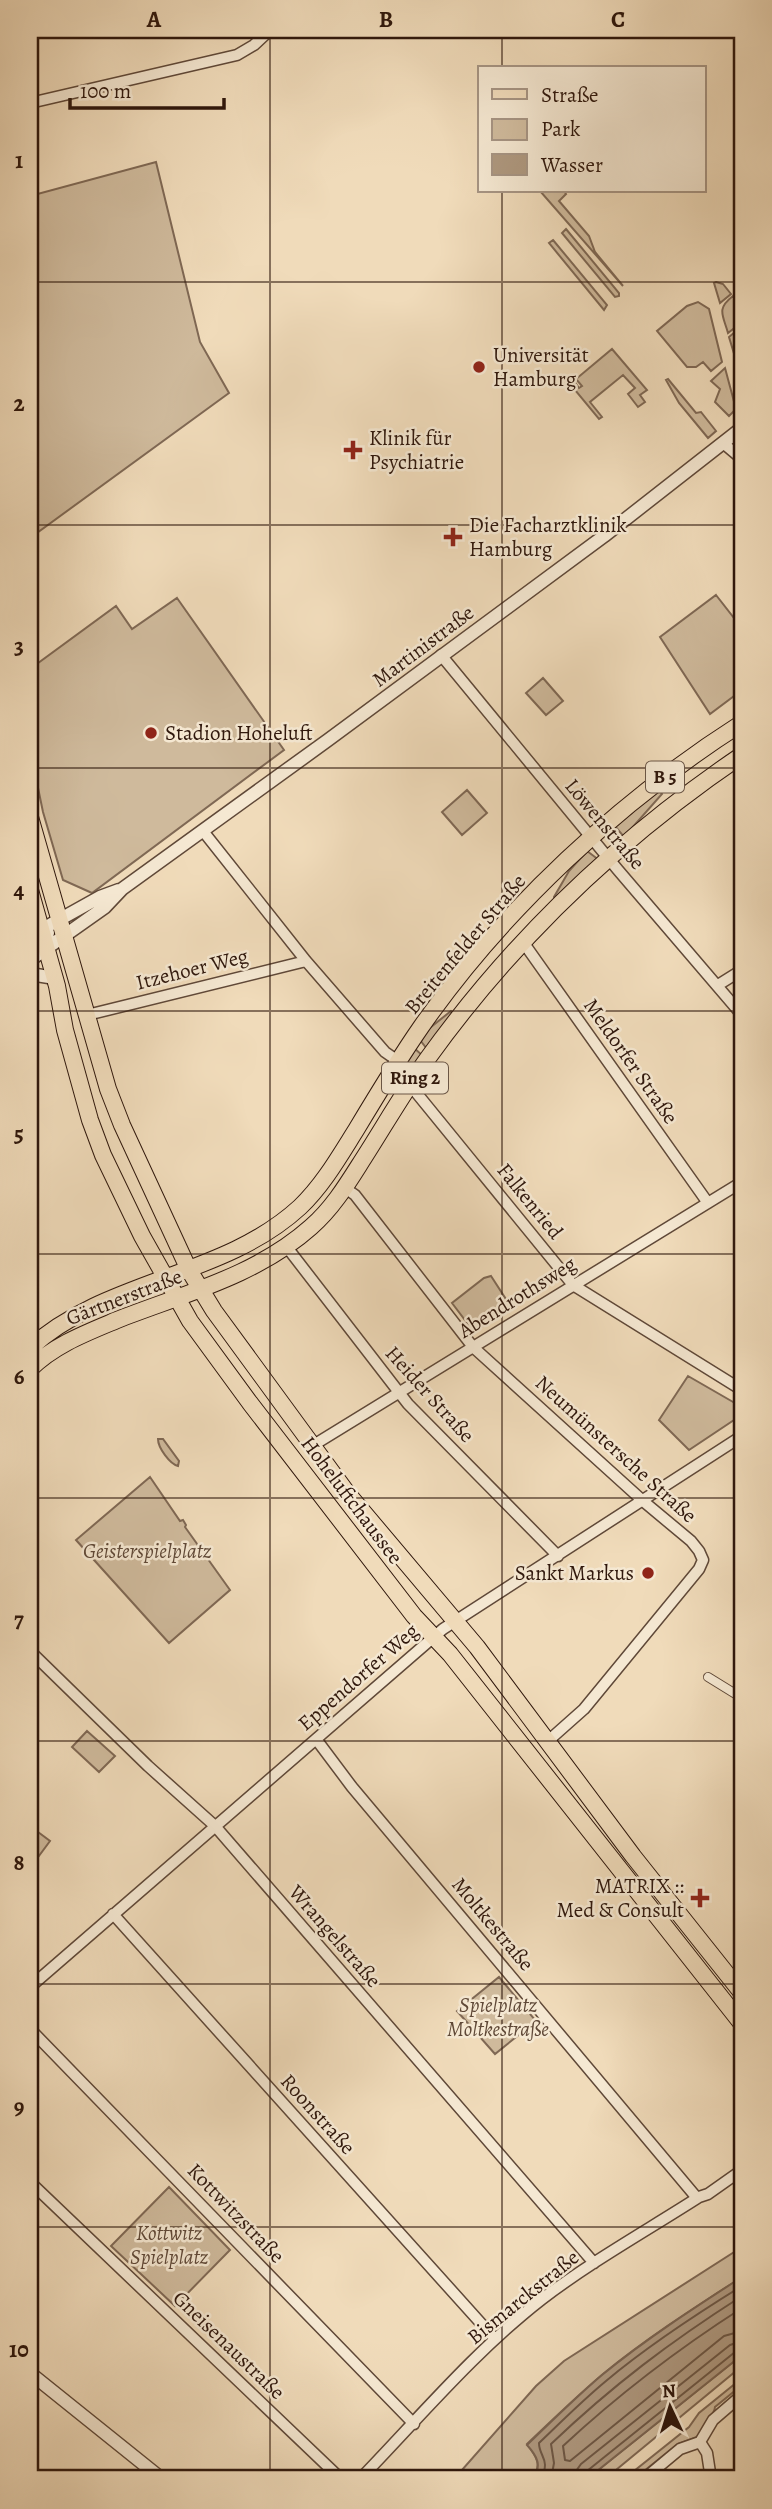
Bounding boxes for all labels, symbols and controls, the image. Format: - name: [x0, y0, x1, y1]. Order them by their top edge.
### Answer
- text: A: [146, 4, 162, 35]
- text: B: [379, 4, 393, 35]
- text: C: [611, 4, 625, 35]
- scale bar: [70, 66, 224, 110]
- legend: [478, 66, 706, 192]
- text: 100 m: [80, 77, 131, 105]
- text: Straße: [541, 81, 599, 109]
- text: Park: [541, 115, 581, 143]
- text: 1: [15, 145, 23, 176]
- text: Wasser: [540, 151, 603, 179]
- place label: Universität Hamburg: [493, 341, 589, 393]
- marker: Universität Hamburg: [471, 359, 487, 375]
- text: 2: [13, 388, 25, 419]
- place label: Klinik für Psychiatrie: [369, 424, 464, 476]
- marker: Klinik für Psychiatrie: [343, 440, 363, 460]
- place label: Die Facharztklinik Hamburg: [469, 511, 627, 563]
- marker: Die Facharztklinik Hamburg: [443, 527, 463, 547]
- street label: Martinistraße: [366, 599, 480, 693]
- text: 3: [14, 631, 24, 662]
- place label: Stadion Hoheluft: [165, 719, 313, 747]
- marker: Stadion Hoheluft: [143, 725, 159, 741]
- road number: B 5: [646, 762, 684, 792]
- street label: Löwenstraße: [559, 772, 651, 876]
- street label: Breitenfelder Straße: [398, 868, 532, 1020]
- text: 4: [14, 875, 25, 906]
- street label: Itzehoer Weg: [133, 941, 251, 996]
- street label: Meldorfer Straße: [577, 993, 685, 1129]
- road number: Ring 2: [382, 1062, 448, 1094]
- text: 5: [14, 1118, 24, 1149]
- street label: Falkenried: [491, 1157, 570, 1245]
- street label: Abendrothsweg: [452, 1249, 582, 1345]
- street label: Gärtnerstraße: [62, 1262, 186, 1332]
- street label: Heider Straße: [379, 1340, 481, 1448]
- text: 6: [14, 1361, 25, 1392]
- street label: Neumünstersche Straße: [529, 1369, 703, 1529]
- street label: Hoheluftchaussee: [295, 1430, 409, 1570]
- park label: Geisterspielplatz: [83, 1537, 212, 1565]
- place label: Sankt Markus: [515, 1559, 634, 1587]
- marker: Sankt Markus: [640, 1565, 656, 1581]
- text: 7: [14, 1604, 24, 1635]
- street label: Eppendorfer Weg: [292, 1617, 425, 1737]
- text: 8: [13, 1847, 25, 1878]
- street label: Moltkestraße: [446, 1871, 540, 1977]
- place label: MATRIX :: Med & Consult: [556, 1872, 684, 1924]
- street label: Wrangelstraße: [282, 1878, 387, 1993]
- marker: MATRIX :: Med & Consult: [690, 1888, 710, 1908]
- park label: Spielplatz Moltkestraße: [447, 1991, 549, 2043]
- street label: Roonstraße: [274, 2068, 362, 2160]
- text: 9: [14, 2091, 24, 2122]
- street label: Kottwitzstraße: [181, 2157, 291, 2269]
- park label: Kottwitz Spielplatz: [130, 2219, 209, 2271]
- street label: Bismarckstraße: [461, 2243, 585, 2351]
- street label: Gneisenaustraße: [167, 2284, 291, 2406]
- text: 10: [9, 2334, 29, 2365]
- north arrow: [636, 2372, 706, 2442]
- text: N: [661, 2378, 677, 2404]

